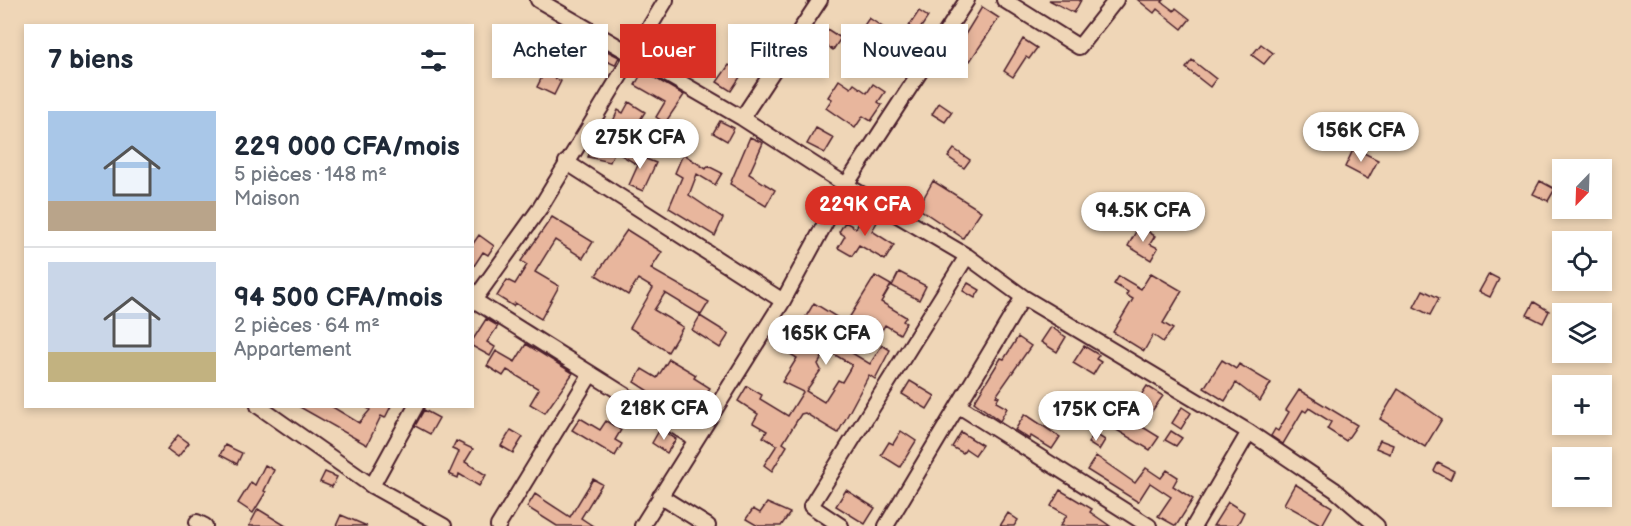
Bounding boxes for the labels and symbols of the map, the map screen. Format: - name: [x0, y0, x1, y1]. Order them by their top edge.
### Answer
- pin: 156K CFA: [1299, 112, 1423, 163]
- pin: 275K CFA: [578, 119, 702, 170]
- north arrow: [1552, 159, 1612, 219]
- pin: 229K CFA: [803, 186, 927, 237]
- pin: 94.5K CFA: [1074, 192, 1212, 243]
- pin: 165K CFA: [764, 315, 888, 366]
- pin: 218K CFA: [602, 390, 726, 441]
- pin: 175K CFA: [1034, 391, 1158, 442]

